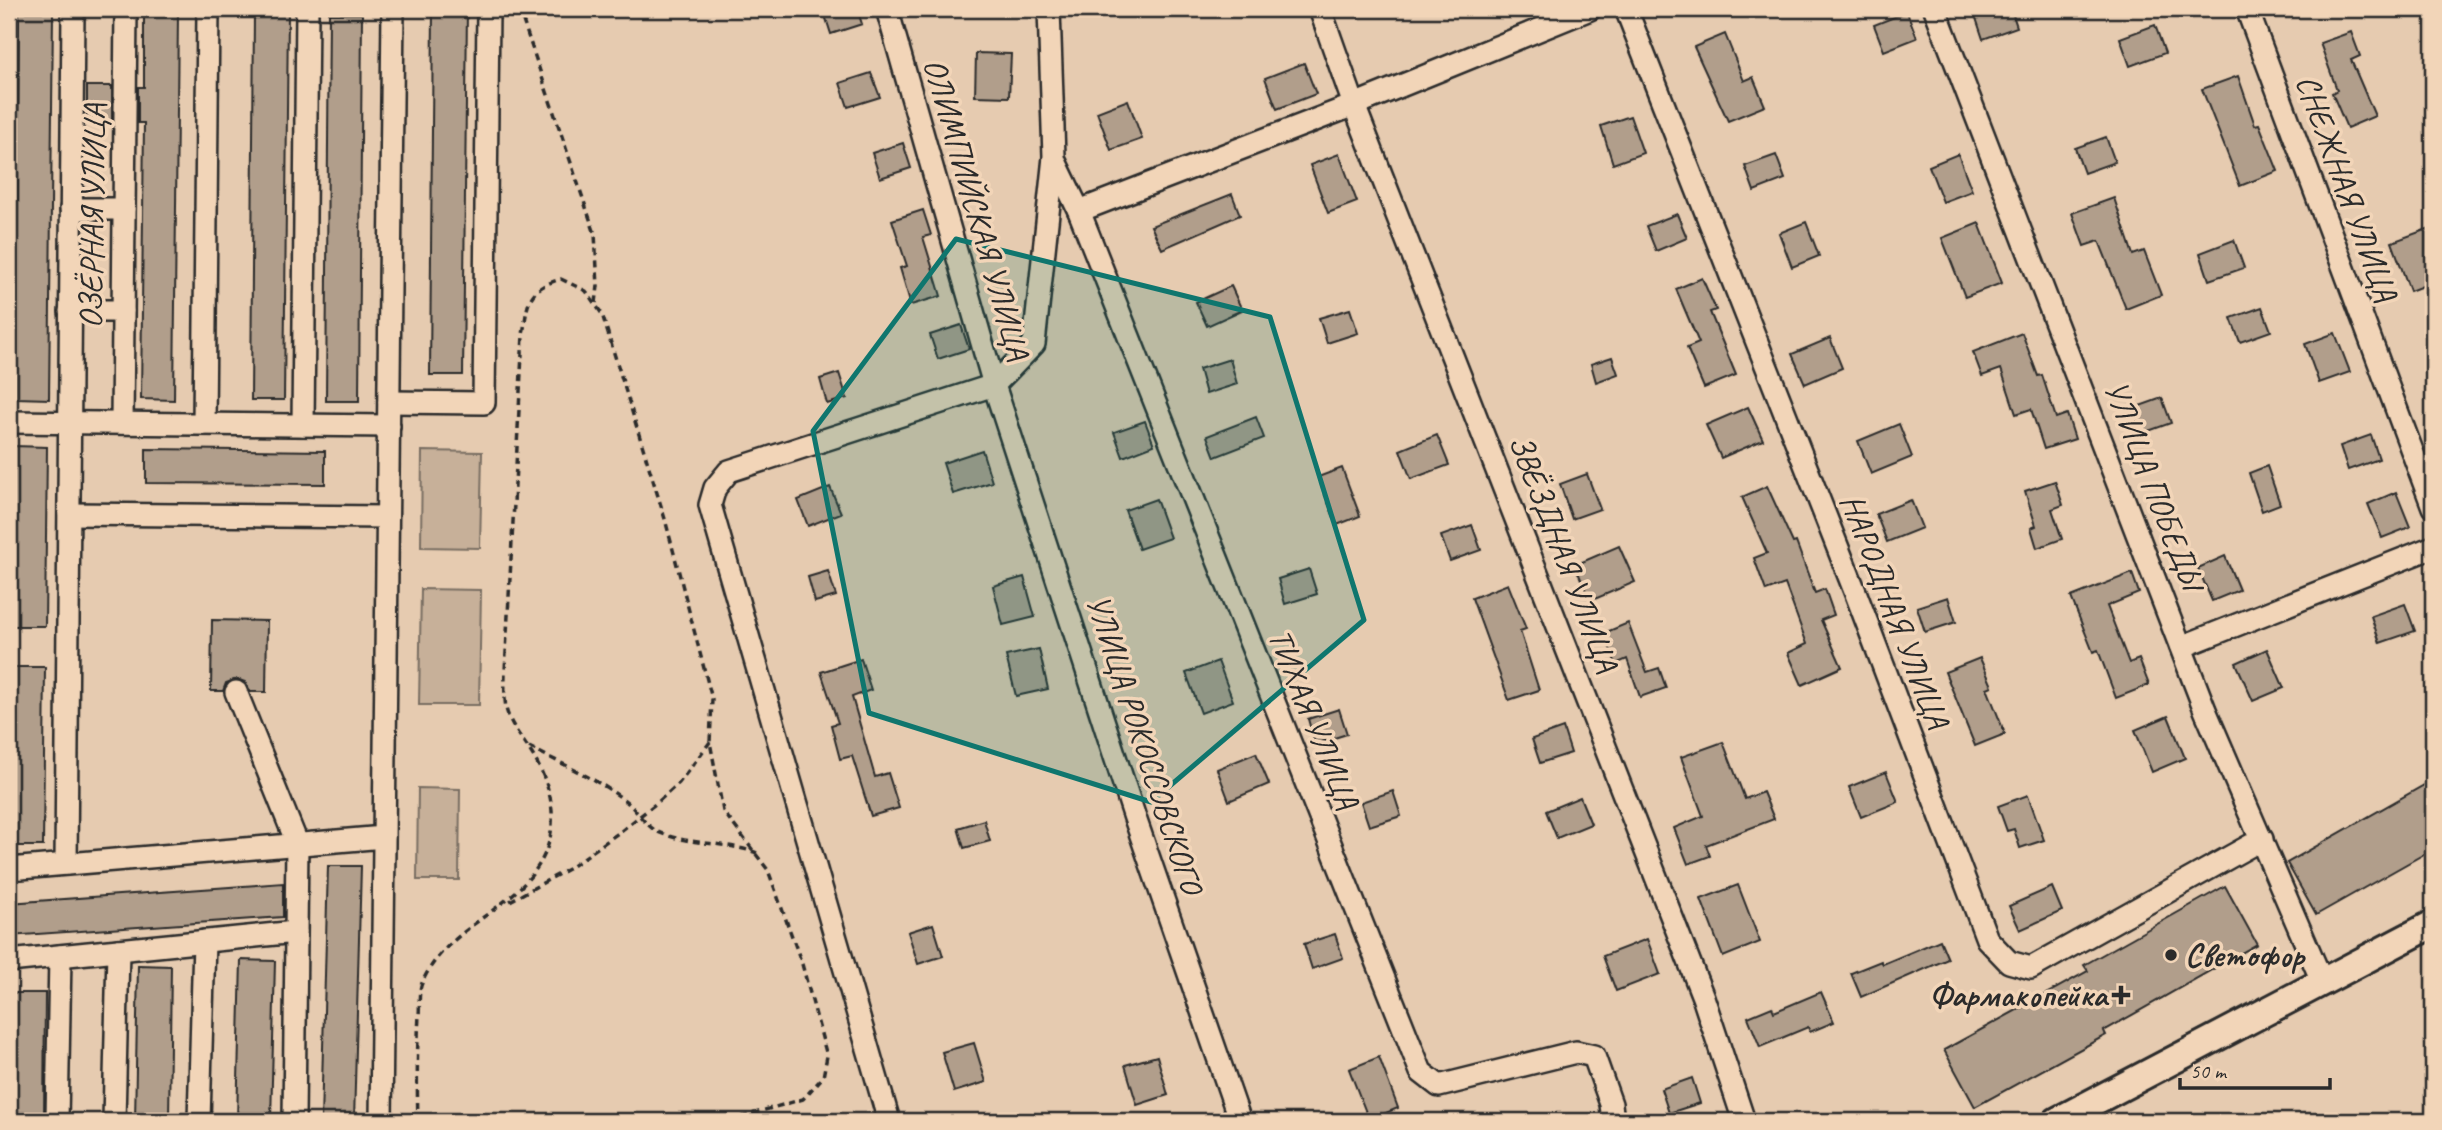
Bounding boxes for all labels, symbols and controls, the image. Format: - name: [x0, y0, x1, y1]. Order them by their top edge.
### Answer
- street label: ОЛИМПИЙСКАЯ УЛИЦА: [914, 54, 1041, 366]
- street label: СНЕЖНАЯ УЛИЦА: [2287, 69, 2408, 308]
- street label: ОЗЁРНАЯ УЛИЦА: [69, 102, 115, 329]
- street label: УЛИЦА ПОБЕДЫ: [2095, 375, 2215, 600]
- street label: ЗВЁЗДНАЯ УЛИЦА: [1499, 428, 1629, 679]
- street label: НАРОДНАЯ УЛИЦА: [1831, 488, 1960, 736]
- street label: УЛИЦА РОКОССОВСКОГО: [1077, 589, 1214, 902]
- street label: ТИХАЯ УЛИЦА: [1259, 623, 1370, 816]
- place label: Светофор: [2185, 934, 2306, 976]
- marker: Светофор: [2163, 947, 2179, 963]
- place label: Фармакопейка: [1929, 974, 2109, 1016]
- marker: Фармакопейка: [2113, 987, 2129, 1003]
- scale bar: [2180, 1046, 2330, 1090]
- text: 50 m: [2190, 1058, 2228, 1084]

